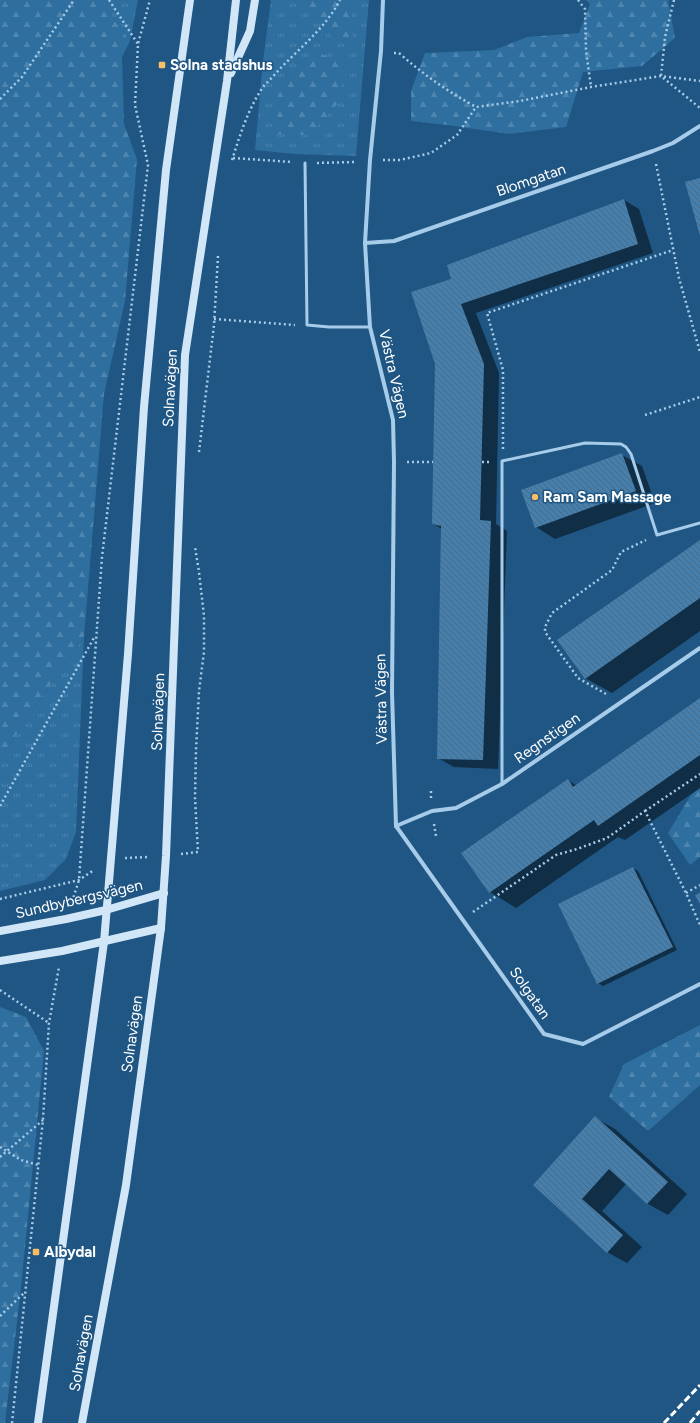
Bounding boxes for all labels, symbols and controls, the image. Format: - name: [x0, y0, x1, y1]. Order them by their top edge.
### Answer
- place label: Solna stadshus: [170, 56, 272, 74]
- marker: Solna stadshus: [157, 60, 167, 70]
- street label: Blomgatan: [494, 160, 568, 200]
- street label: Västra Vägen: [375, 328, 413, 420]
- street label: Solnavägen: [159, 349, 181, 427]
- place label: Ram Sam Massage: [543, 488, 672, 506]
- marker: Ram Sam Massage: [530, 492, 540, 502]
- street label: Västra Vägen: [371, 654, 391, 744]
- street label: Solnavägen: [148, 673, 168, 751]
- street label: Regnstigen: [511, 709, 583, 767]
- street label: Sundbybergsvägen: [14, 876, 144, 922]
- street label: Solgatan: [506, 964, 554, 1022]
- street label: Solnavägen: [118, 994, 146, 1074]
- place label: Albydal: [44, 1243, 96, 1261]
- marker: Albydal: [31, 1247, 41, 1257]
- street label: Solnavägen: [65, 1313, 97, 1393]

